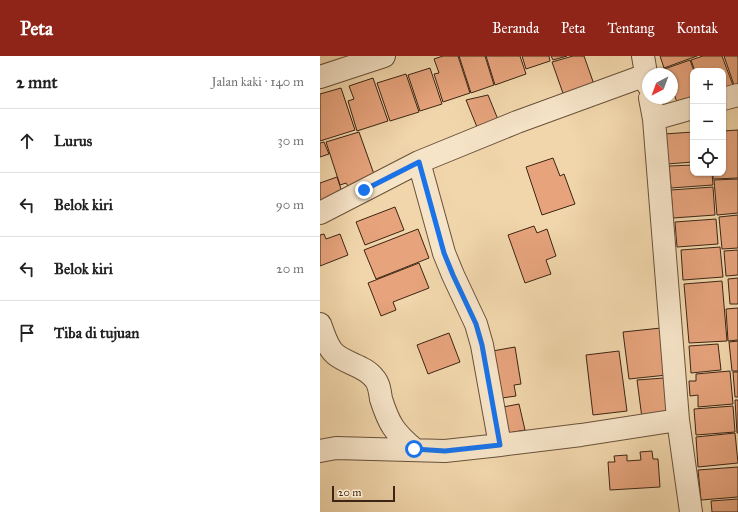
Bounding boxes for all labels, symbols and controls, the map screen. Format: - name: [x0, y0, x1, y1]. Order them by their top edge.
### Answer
- text: Peta: [20, 17, 53, 40]
- text: Beranda: [492, 20, 539, 37]
- text: Peta: [561, 20, 585, 37]
- text: Tentang: [607, 20, 654, 37]
- text: Kontak: [676, 20, 718, 37]
- north arrow: [642, 68, 678, 104]
- map controls: [690, 68, 726, 176]
- button: +: [690, 68, 726, 104]
- text: 2 mnt: [16, 72, 57, 93]
- text: Jalan kaki · 140 m: [211, 74, 304, 90]
- button: −: [690, 104, 726, 140]
- icon: ahead: [16, 130, 38, 152]
- text: Lurus: [54, 132, 92, 150]
- text: 30 m: [278, 133, 304, 149]
- button: locate: [690, 140, 726, 176]
- route end: [355, 181, 373, 199]
- icon: left: [16, 194, 38, 216]
- text: Belok kiri: [54, 196, 113, 214]
- text: 90 m: [276, 197, 304, 213]
- icon: left: [16, 258, 38, 280]
- text: Belok kiri: [54, 260, 113, 278]
- text: 20 m: [276, 261, 304, 277]
- icon: arrive: [16, 322, 38, 344]
- text: Tiba di tujuan: [54, 324, 139, 342]
- route start: [405, 440, 423, 458]
- scale bar: [332, 484, 395, 503]
- text: 20 m: [338, 486, 361, 499]

